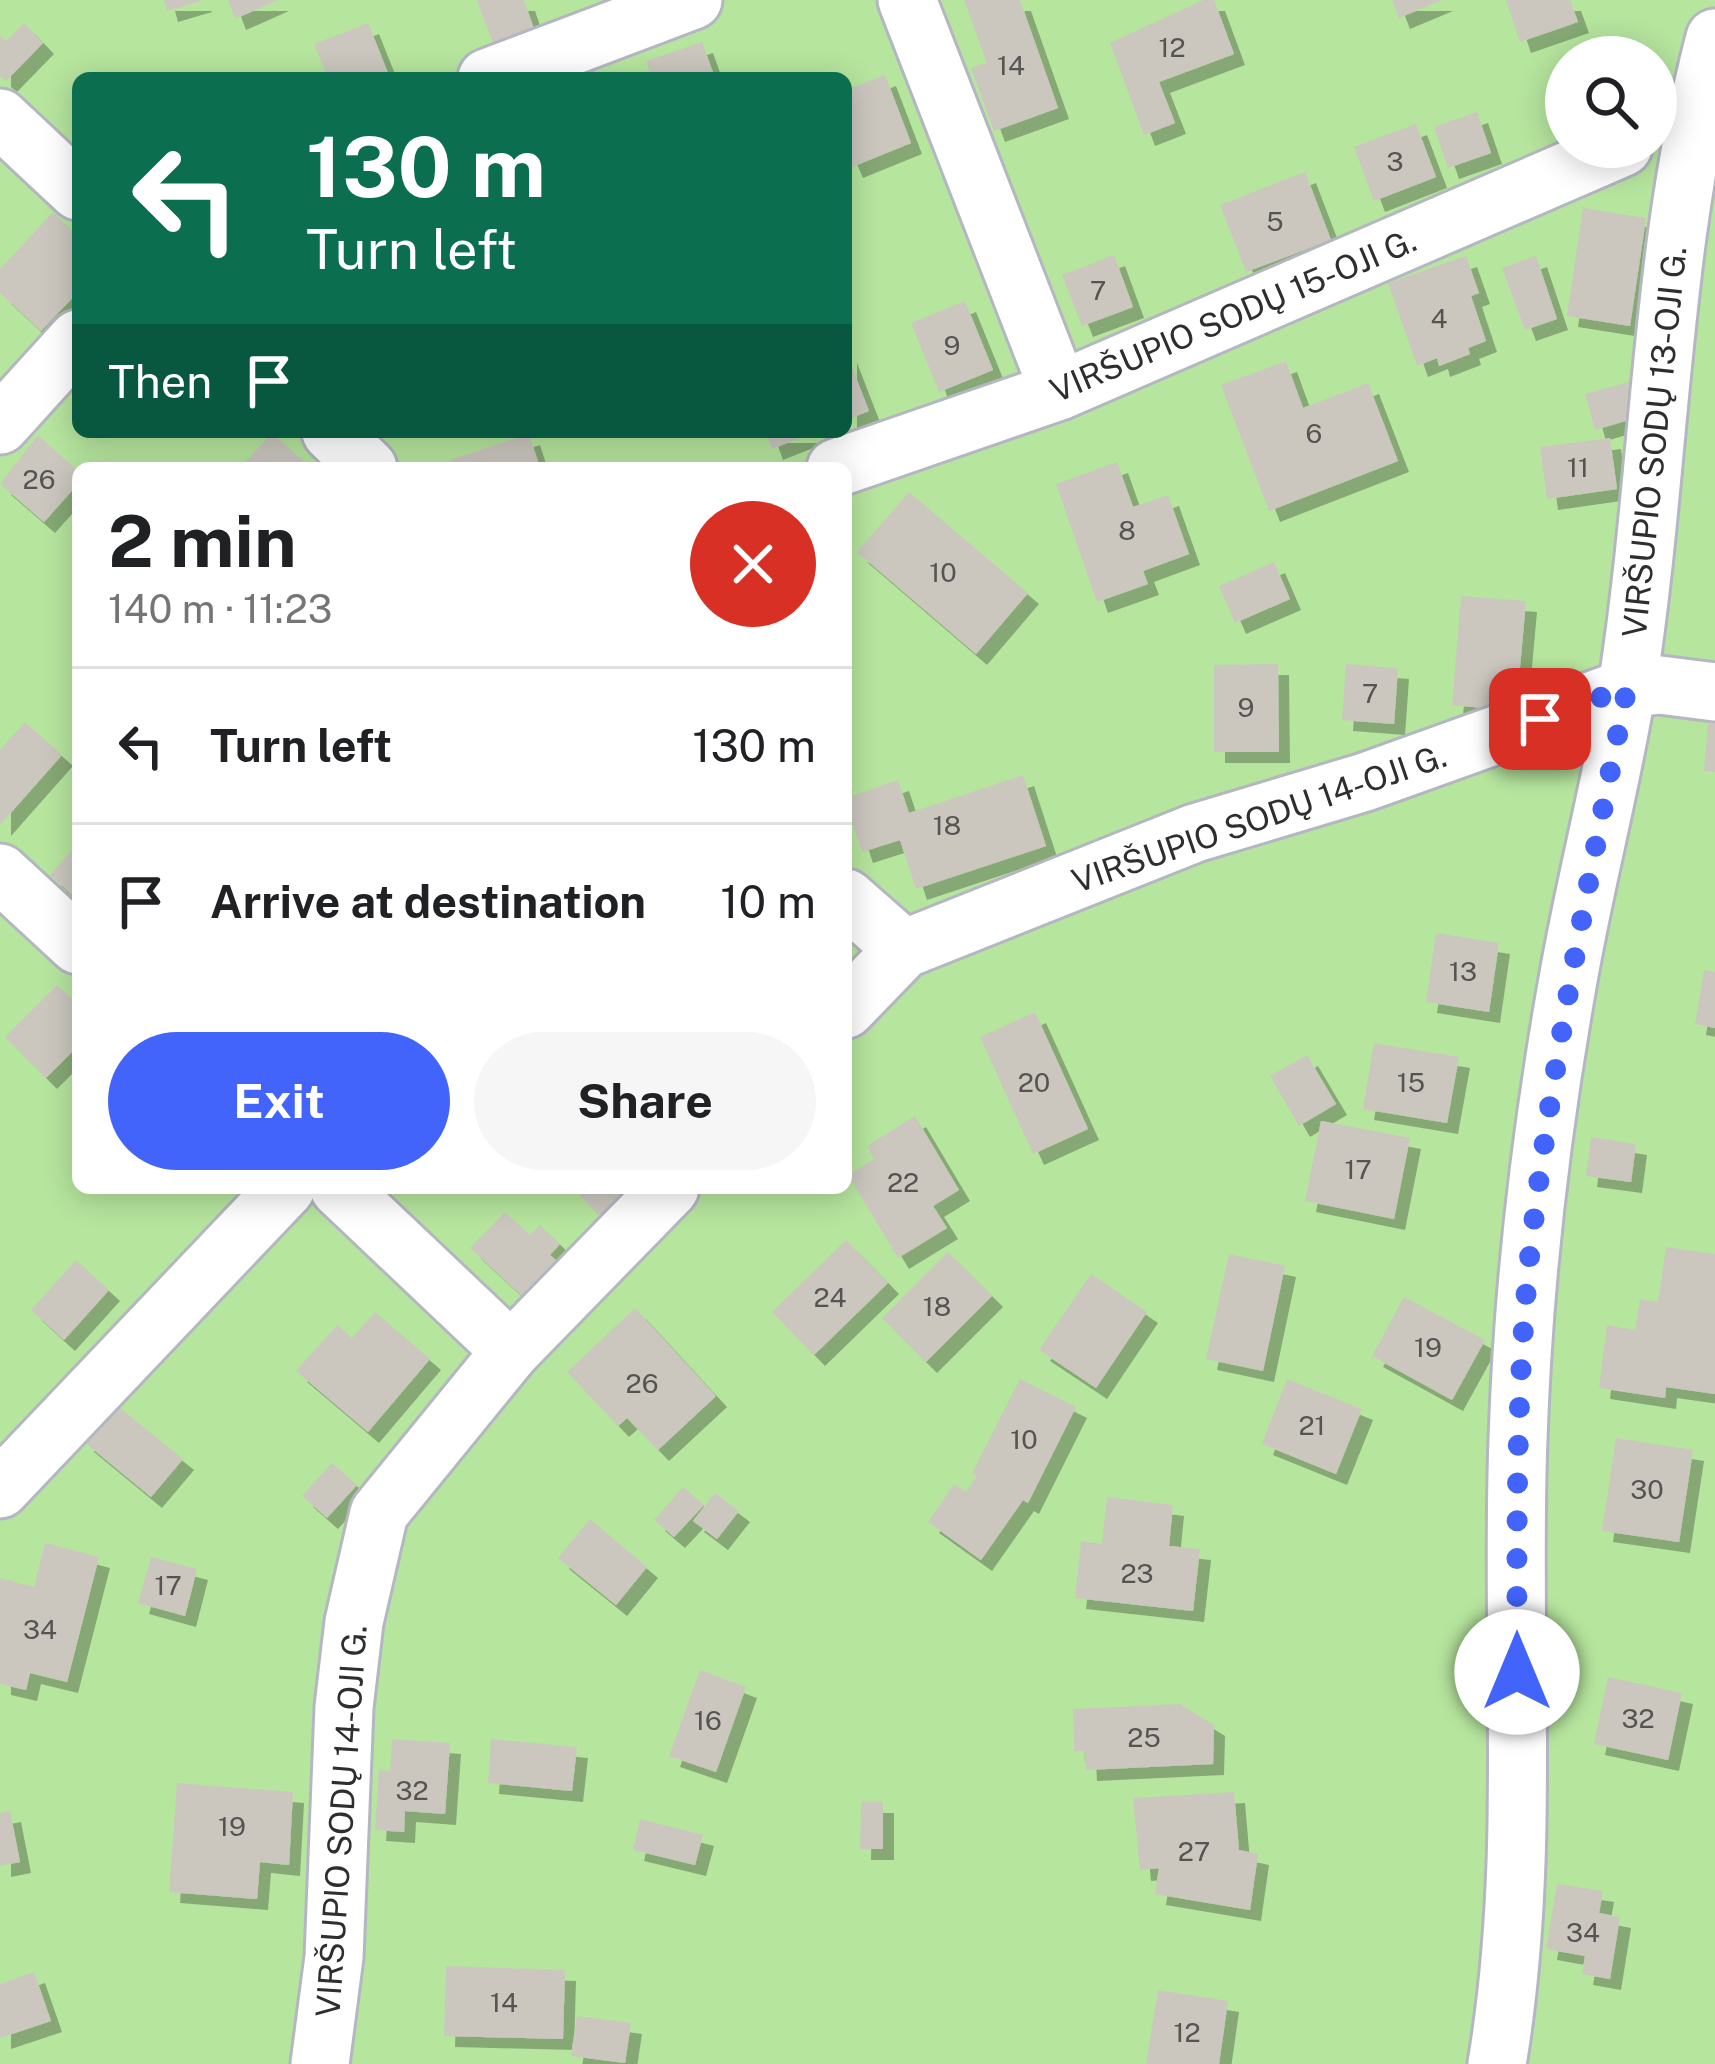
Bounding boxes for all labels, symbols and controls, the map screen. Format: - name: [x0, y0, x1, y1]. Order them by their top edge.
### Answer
- house number: 12: [1158, 31, 1186, 63]
- map controls: [1545, 36, 1677, 168]
- button: search: [1545, 36, 1677, 168]
- house number: 14: [997, 49, 1025, 81]
- text: 130 m: [306, 117, 546, 216]
- icon: left: [108, 120, 264, 276]
- house number: 3: [1386, 145, 1404, 177]
- house number: 5: [1266, 205, 1284, 237]
- text: Turn left: [306, 218, 517, 281]
- street label: VIRŠUPIO SODŲ 15-OJI G.: [1044, 221, 1422, 409]
- street label: VIRŠUPIO SODŲ 13-OJI G.: [1615, 244, 1693, 640]
- house number: 7: [1090, 274, 1106, 306]
- house number: 4: [1431, 302, 1448, 334]
- house number: 9: [944, 329, 960, 361]
- icon: arrive: [236, 348, 302, 414]
- text: Then: [108, 355, 212, 408]
- house number: 6: [1306, 417, 1322, 449]
- house number: 11: [1567, 451, 1589, 483]
- house number: 26: [23, 463, 55, 495]
- text: 2 min: [108, 499, 297, 583]
- button: close: [690, 501, 816, 627]
- house number: 8: [1118, 514, 1136, 546]
- house number: 10: [929, 556, 957, 588]
- text: 140 m · 11:23: [108, 586, 332, 632]
- pin: [1489, 668, 1591, 770]
- house number: 7: [1362, 677, 1378, 709]
- icon: arrive: [1507, 686, 1573, 752]
- house number: 9: [1238, 691, 1254, 723]
- icon: left: [108, 713, 174, 779]
- text: Turn left: [210, 719, 392, 772]
- text: 130 m: [692, 719, 816, 772]
- street label: VIRŠUPIO SODŲ 14-OJI G.: [1067, 736, 1451, 900]
- house number: 18: [933, 809, 961, 841]
- icon: arrive: [108, 869, 174, 935]
- text: Arrive at destination: [210, 875, 646, 928]
- text: 10 m: [720, 875, 816, 928]
- house number: 13: [1449, 955, 1477, 987]
- button: Exit: [108, 1032, 450, 1170]
- button: Share: [474, 1032, 816, 1170]
- house number: 20: [1018, 1066, 1050, 1098]
- house number: 15: [1397, 1066, 1425, 1098]
- house number: 17: [1344, 1153, 1372, 1185]
- house number: 22: [887, 1166, 919, 1198]
- house number: 24: [813, 1281, 847, 1313]
- house number: 18: [923, 1290, 951, 1322]
- house number: 19: [1414, 1331, 1442, 1363]
- house number: 26: [626, 1367, 658, 1399]
- house number: 21: [1298, 1409, 1326, 1441]
- house number: 10: [1010, 1423, 1038, 1455]
- house number: 30: [1630, 1473, 1664, 1505]
- house number: 23: [1120, 1557, 1154, 1589]
- house number: 17: [154, 1569, 182, 1601]
- position arrow: [1454, 1609, 1580, 1735]
- house number: 34: [23, 1613, 57, 1645]
- street label: VIRŠUPIO SODŲ 14-OJI G.: [308, 1624, 374, 2018]
- house number: 32: [1621, 1702, 1655, 1734]
- house number: 16: [694, 1704, 722, 1736]
- house number: 25: [1127, 1721, 1161, 1753]
- house number: 32: [395, 1774, 429, 1806]
- house number: 19: [218, 1810, 246, 1842]
- house number: 27: [1178, 1835, 1210, 1867]
- house number: 34: [1566, 1916, 1600, 1948]
- house number: 14: [490, 1986, 518, 2018]
- house number: 12: [1173, 2016, 1201, 2048]

